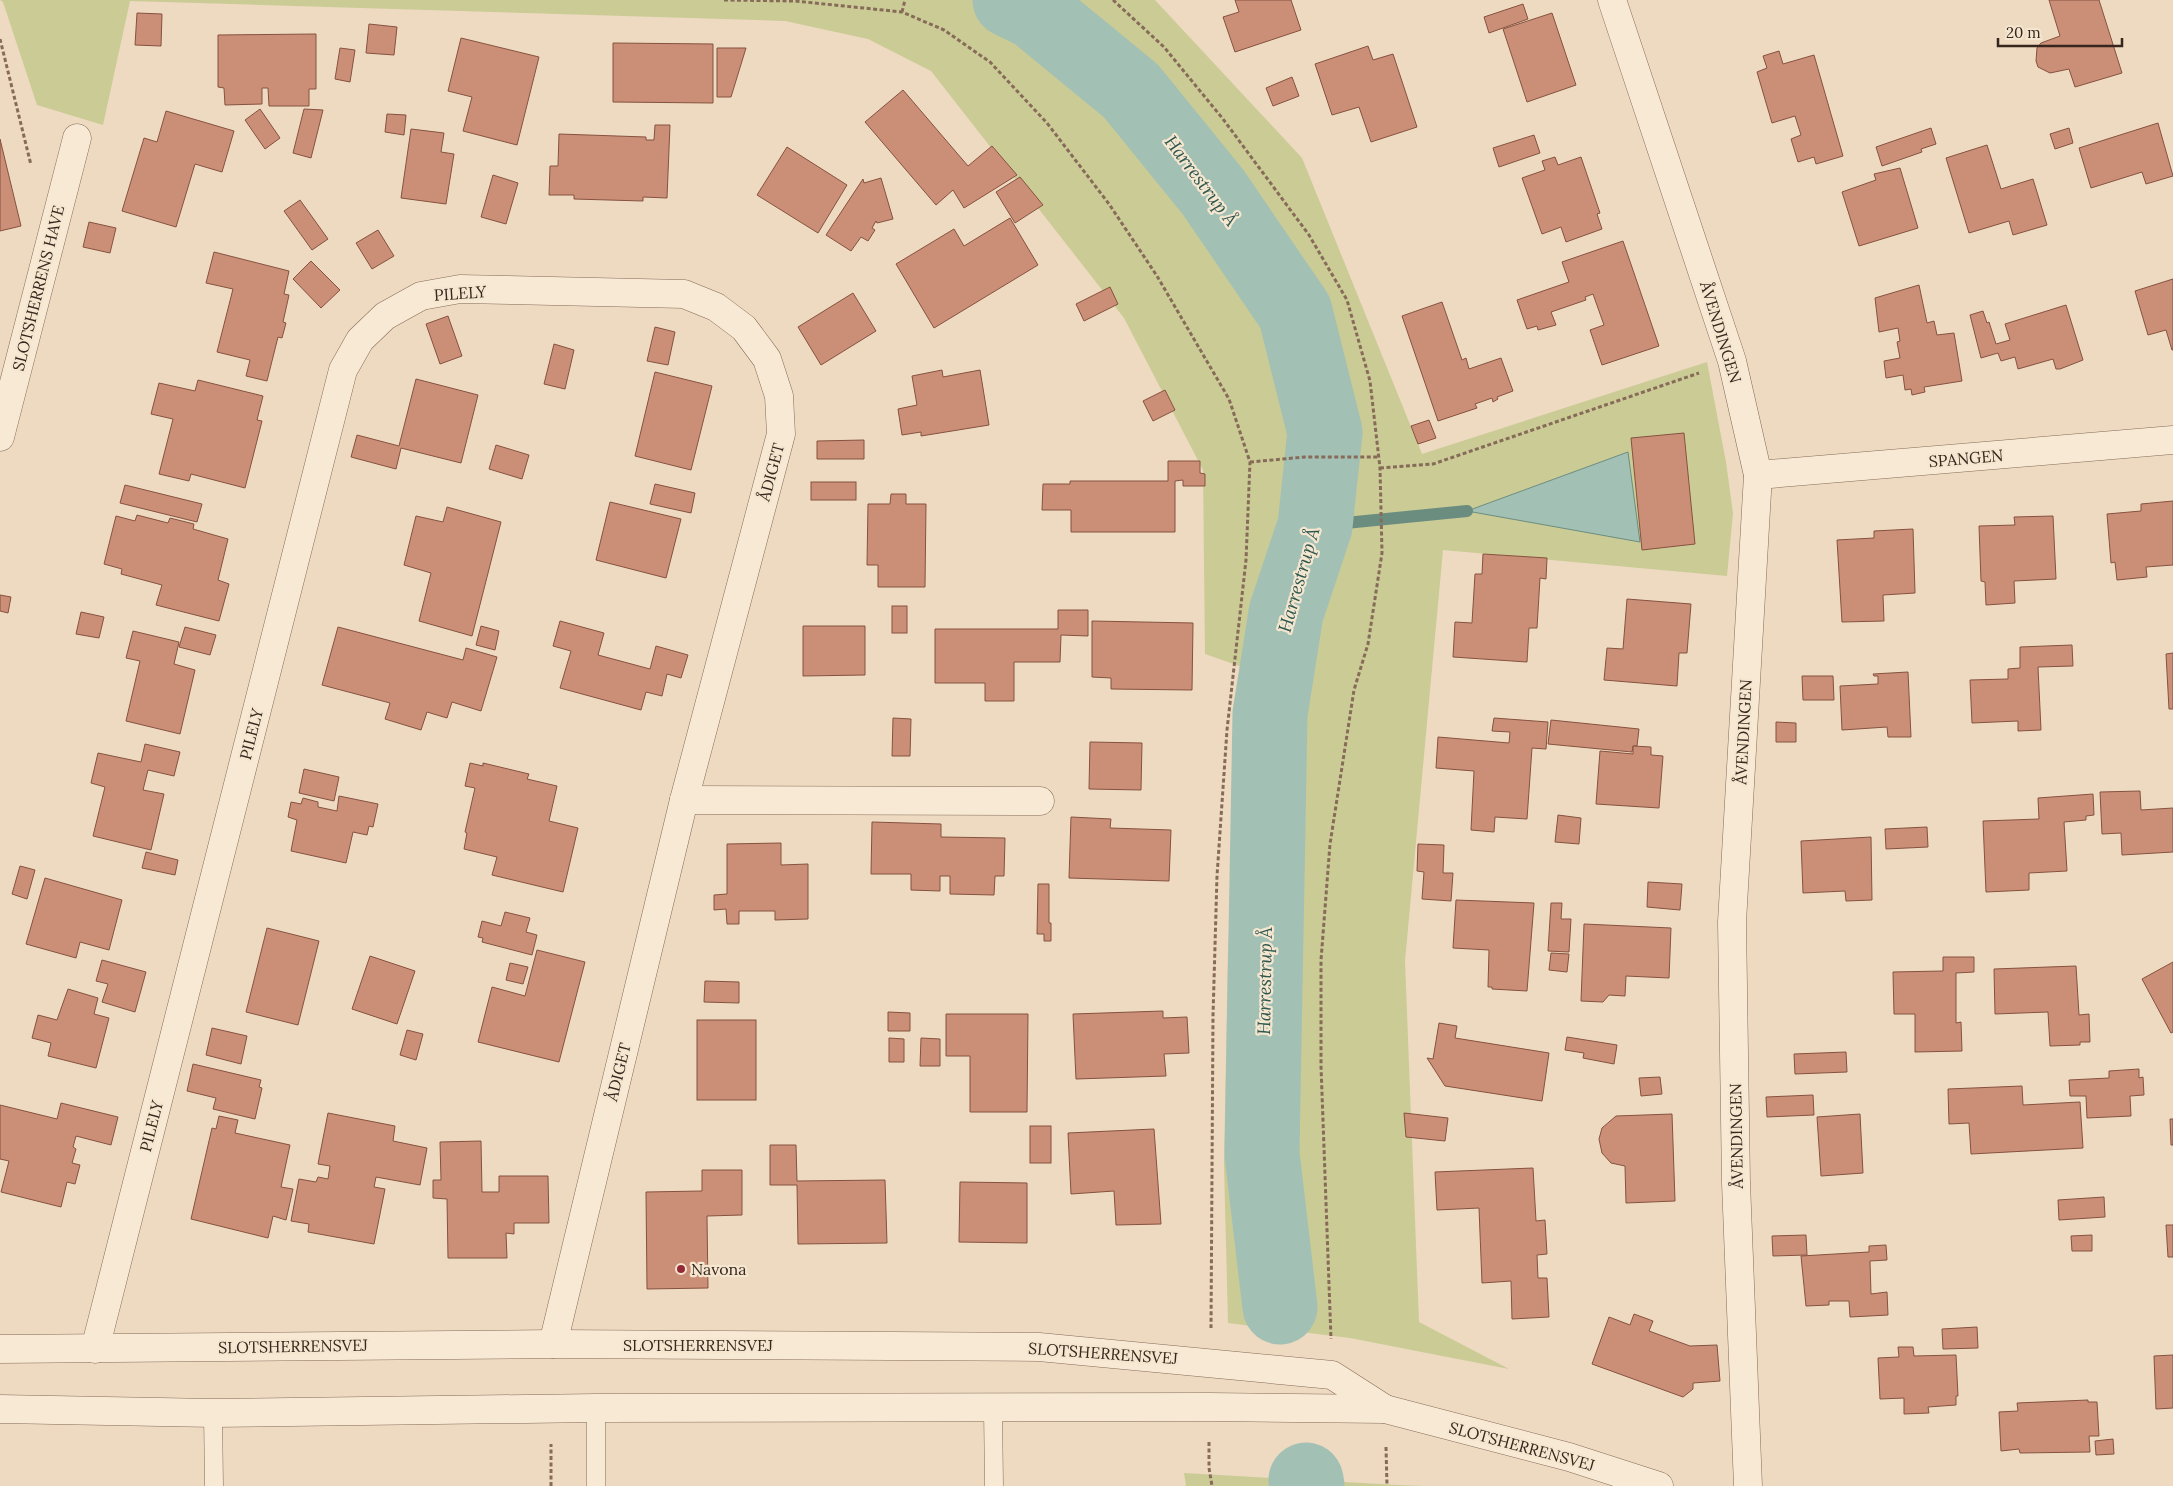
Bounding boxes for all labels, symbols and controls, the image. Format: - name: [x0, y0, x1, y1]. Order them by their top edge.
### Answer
- scale bar: [1998, 15, 2122, 47]
- text: 20 m: [2006, 23, 2041, 42]
- water label: Harrestrup Å: [1160, 131, 1243, 231]
- street label: SLOTSHERRENS HAVE: [8, 203, 68, 373]
- street label: ÅVENDINGEN: [1696, 278, 1746, 385]
- street label: PILELY: [433, 281, 488, 305]
- street label: ÅDIGET: [753, 441, 788, 504]
- street label: SPANGEN: [1928, 445, 2004, 471]
- water label: Harrestrup Å: [1273, 524, 1325, 635]
- street label: ÅVENDINGEN: [1730, 679, 1756, 786]
- street label: PILELY: [235, 705, 267, 762]
- water label: Harrestrup Å: [1252, 926, 1277, 1035]
- street label: ÅDIGET: [601, 1041, 635, 1104]
- street label: ÅVENDINGEN: [1725, 1083, 1747, 1190]
- street label: PILELY: [135, 1097, 167, 1154]
- place label: Navona: [691, 1259, 747, 1279]
- marker: Navona: [675, 1263, 687, 1275]
- street label: SLOTSHERRENSVEJ: [218, 1335, 368, 1357]
- street label: SLOTSHERRENSVEJ: [623, 1335, 773, 1355]
- street label: SLOTSHERRENSVEJ: [1028, 1338, 1179, 1368]
- street label: SLOTSHERRENSVEJ: [1447, 1417, 1597, 1475]

